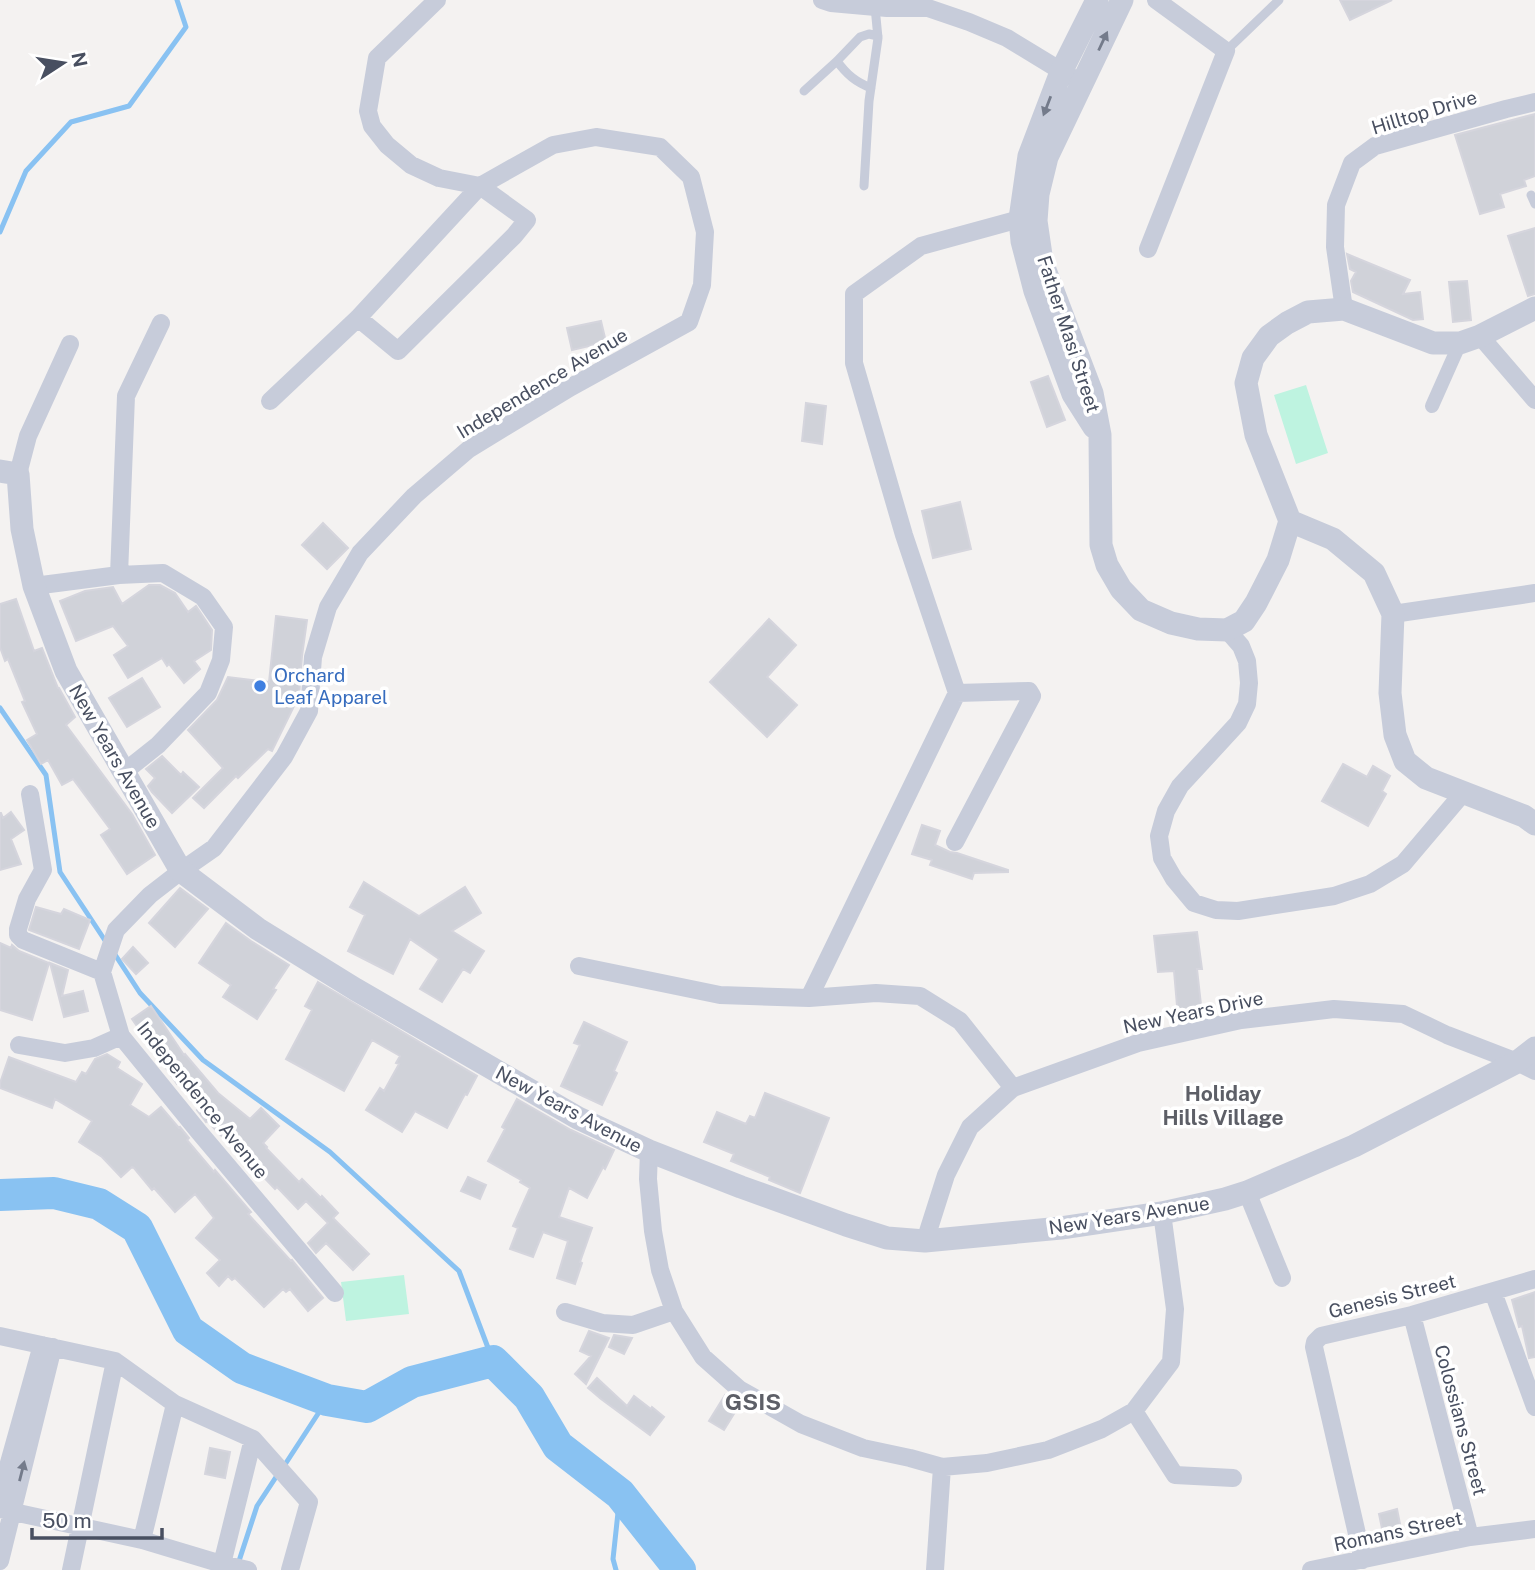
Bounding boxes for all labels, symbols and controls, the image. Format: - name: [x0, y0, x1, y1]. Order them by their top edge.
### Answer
- north arrow: [28, 28, 98, 98]
- one-way arrow: [1098, 31, 1109, 52]
- text: N: [67, 50, 92, 69]
- street label: Hilltop Drive: [1369, 86, 1479, 138]
- one-way arrow: [1042, 96, 1053, 117]
- street label: Father Masi Street: [1033, 253, 1105, 415]
- street label: Independence Avenue: [453, 323, 631, 443]
- place label: Orchard Leaf Apparel: [274, 664, 388, 708]
- marker: Orchard Leaf Apparel: [252, 678, 268, 694]
- street label: New Years Avenue: [65, 680, 165, 832]
- street label: New Years Drive: [1121, 986, 1265, 1038]
- street label: Independence Avenue: [133, 1017, 273, 1183]
- street label: New Years Avenue: [492, 1061, 646, 1157]
- district label: Holiday Hills Village: [1162, 1081, 1284, 1130]
- street label: New Years Avenue: [1047, 1191, 1211, 1239]
- street label: Genesis Street: [1326, 1270, 1458, 1322]
- street label: Colossians Street: [1430, 1342, 1492, 1498]
- district label: GSIS: [725, 1388, 781, 1415]
- one-way arrow: [17, 1460, 28, 1482]
- scale bar: [32, 1496, 161, 1540]
- street label: Romans Street: [1332, 1507, 1464, 1555]
- text: 50 m: [42, 1508, 92, 1533]

